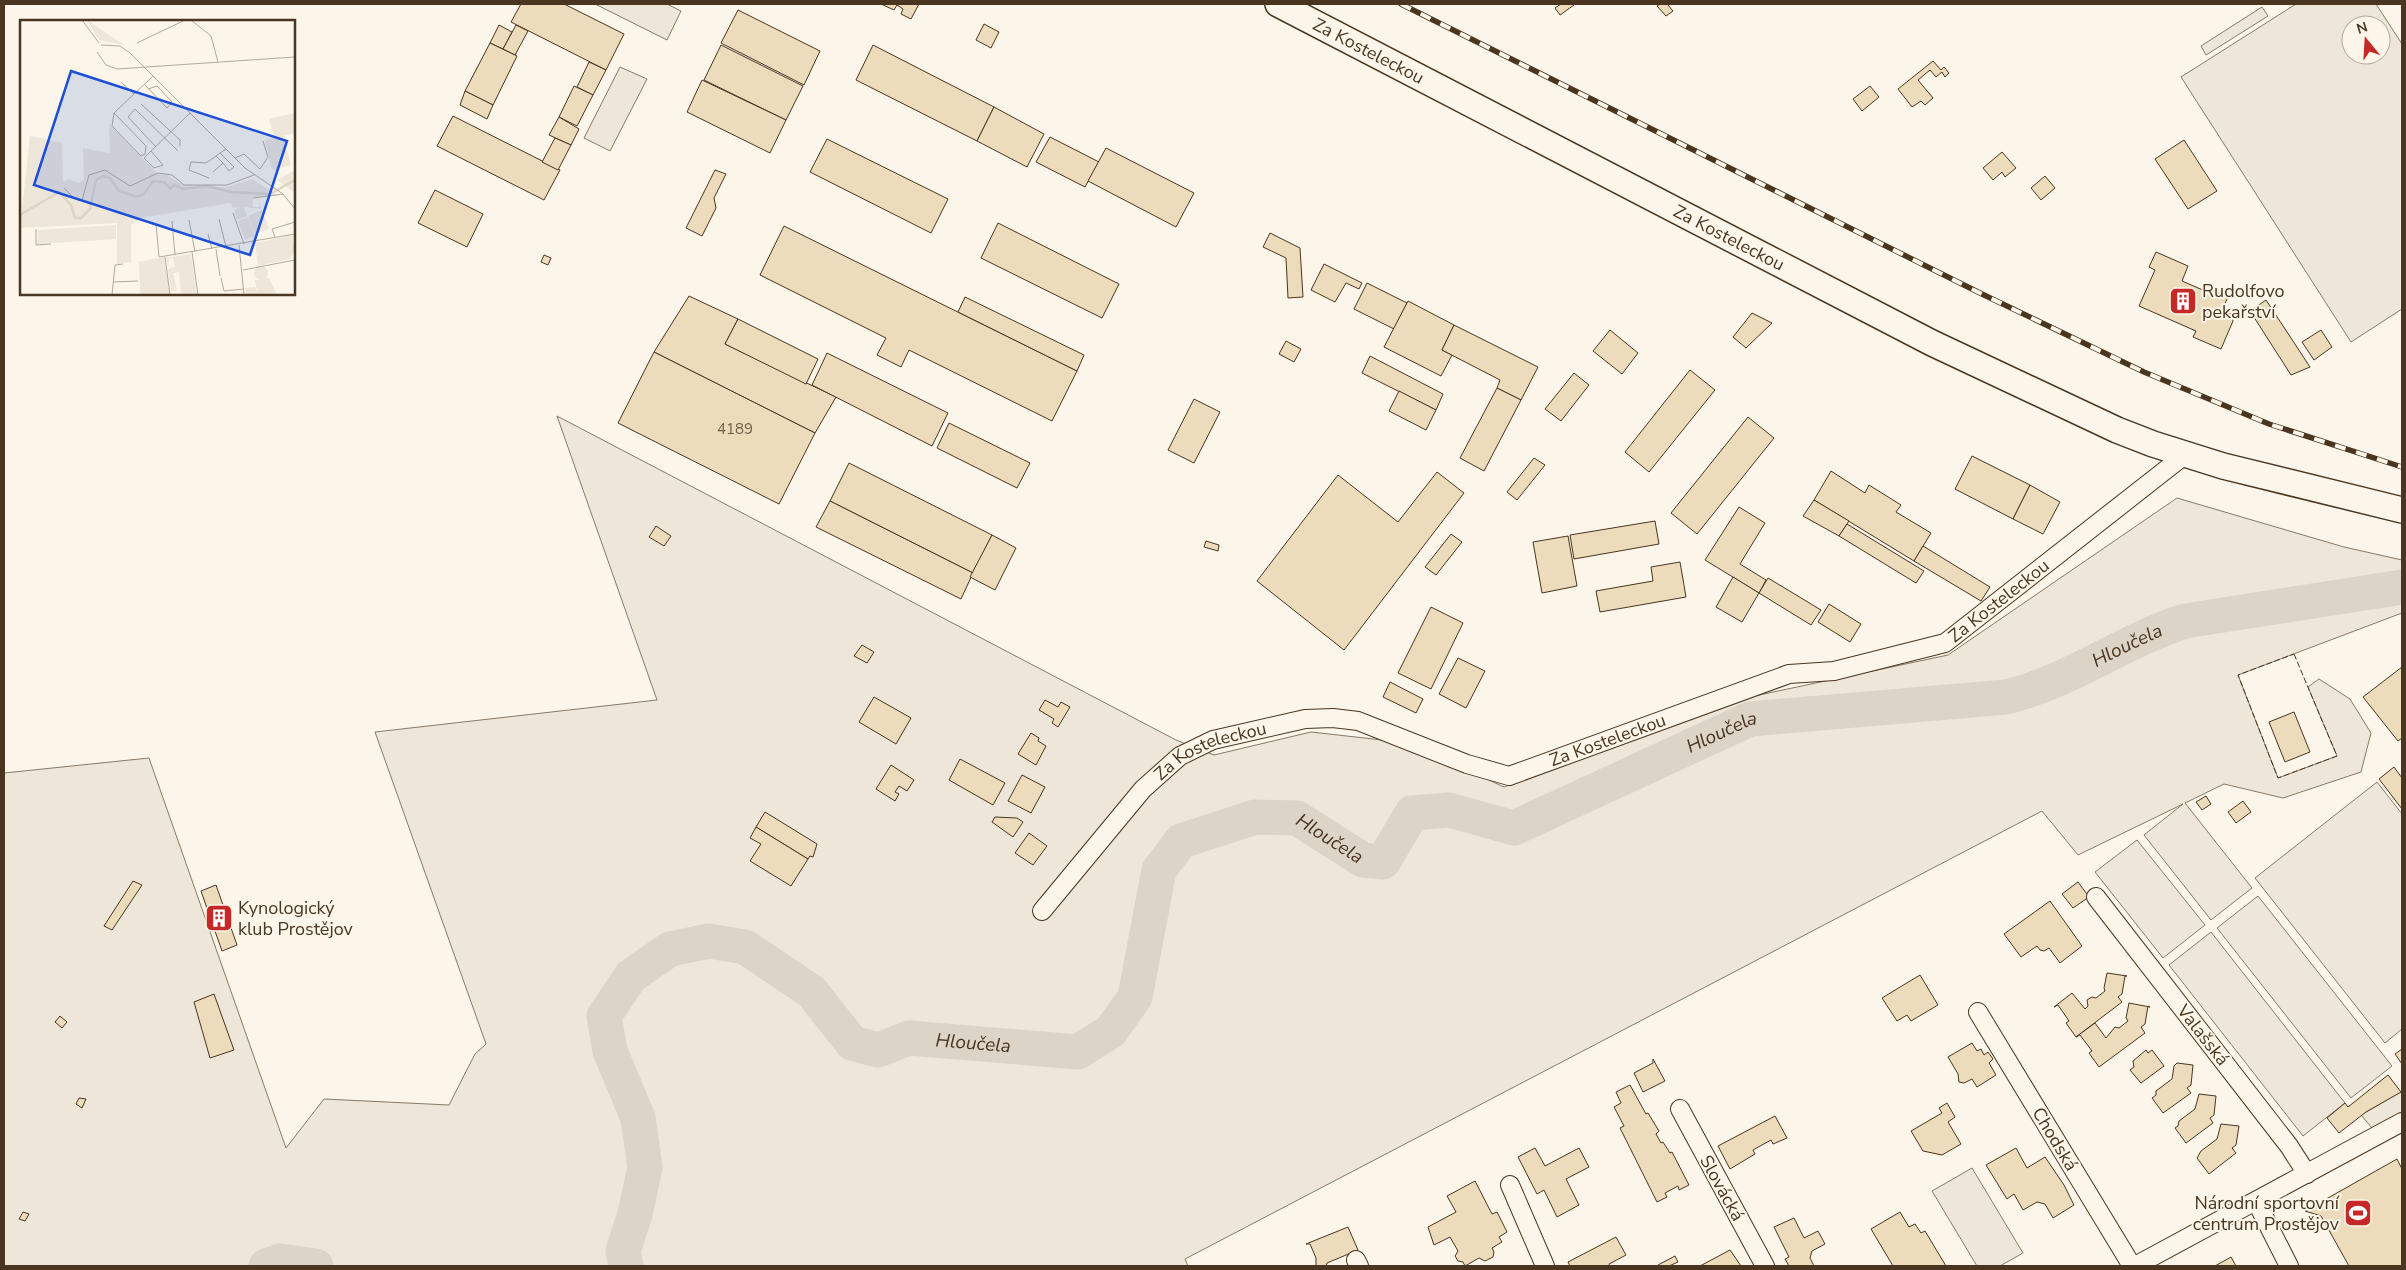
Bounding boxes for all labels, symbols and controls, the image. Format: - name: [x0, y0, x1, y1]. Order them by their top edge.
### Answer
- street label: Za Kosteleckou: [1309, 12, 1428, 90]
- north arrow: [2341, 15, 2391, 65]
- text: N: [2354, 17, 2370, 39]
- inset map: [20, 20, 295, 295]
- street label: Za Kosteleckou: [1669, 199, 1789, 277]
- place label: Rudolfovo pekařství: [2202, 279, 2285, 324]
- building icon: Rudolfovo pekařství: [2168, 286, 2198, 316]
- house number: 4189: [717, 419, 753, 439]
- street label: Za Kosteleckou: [1943, 554, 2054, 648]
- water label: Hloučela: [2087, 618, 2167, 674]
- water label: Hloučela: [1682, 705, 1758, 760]
- street label: Za Kosteleckou: [1546, 708, 1669, 772]
- street label: Za Kosteleckou: [1149, 716, 1269, 786]
- water label: Hloučela: [1291, 807, 1369, 870]
- place label: Kynologický klub Prostějov: [238, 896, 354, 941]
- building icon: Kynologický klub Prostějov: [204, 903, 234, 933]
- street label: Valašská: [2171, 999, 2234, 1071]
- water label: Hloučela: [934, 1027, 1012, 1059]
- street label: Chodská: [2027, 1103, 2083, 1175]
- street label: Slovácká: [1694, 1151, 1750, 1225]
- place label: Národní sportovní centrum Prostějov: [2193, 1191, 2340, 1236]
- sports icon: Národní sportovní centrum Prostějov: [2343, 1198, 2373, 1228]

